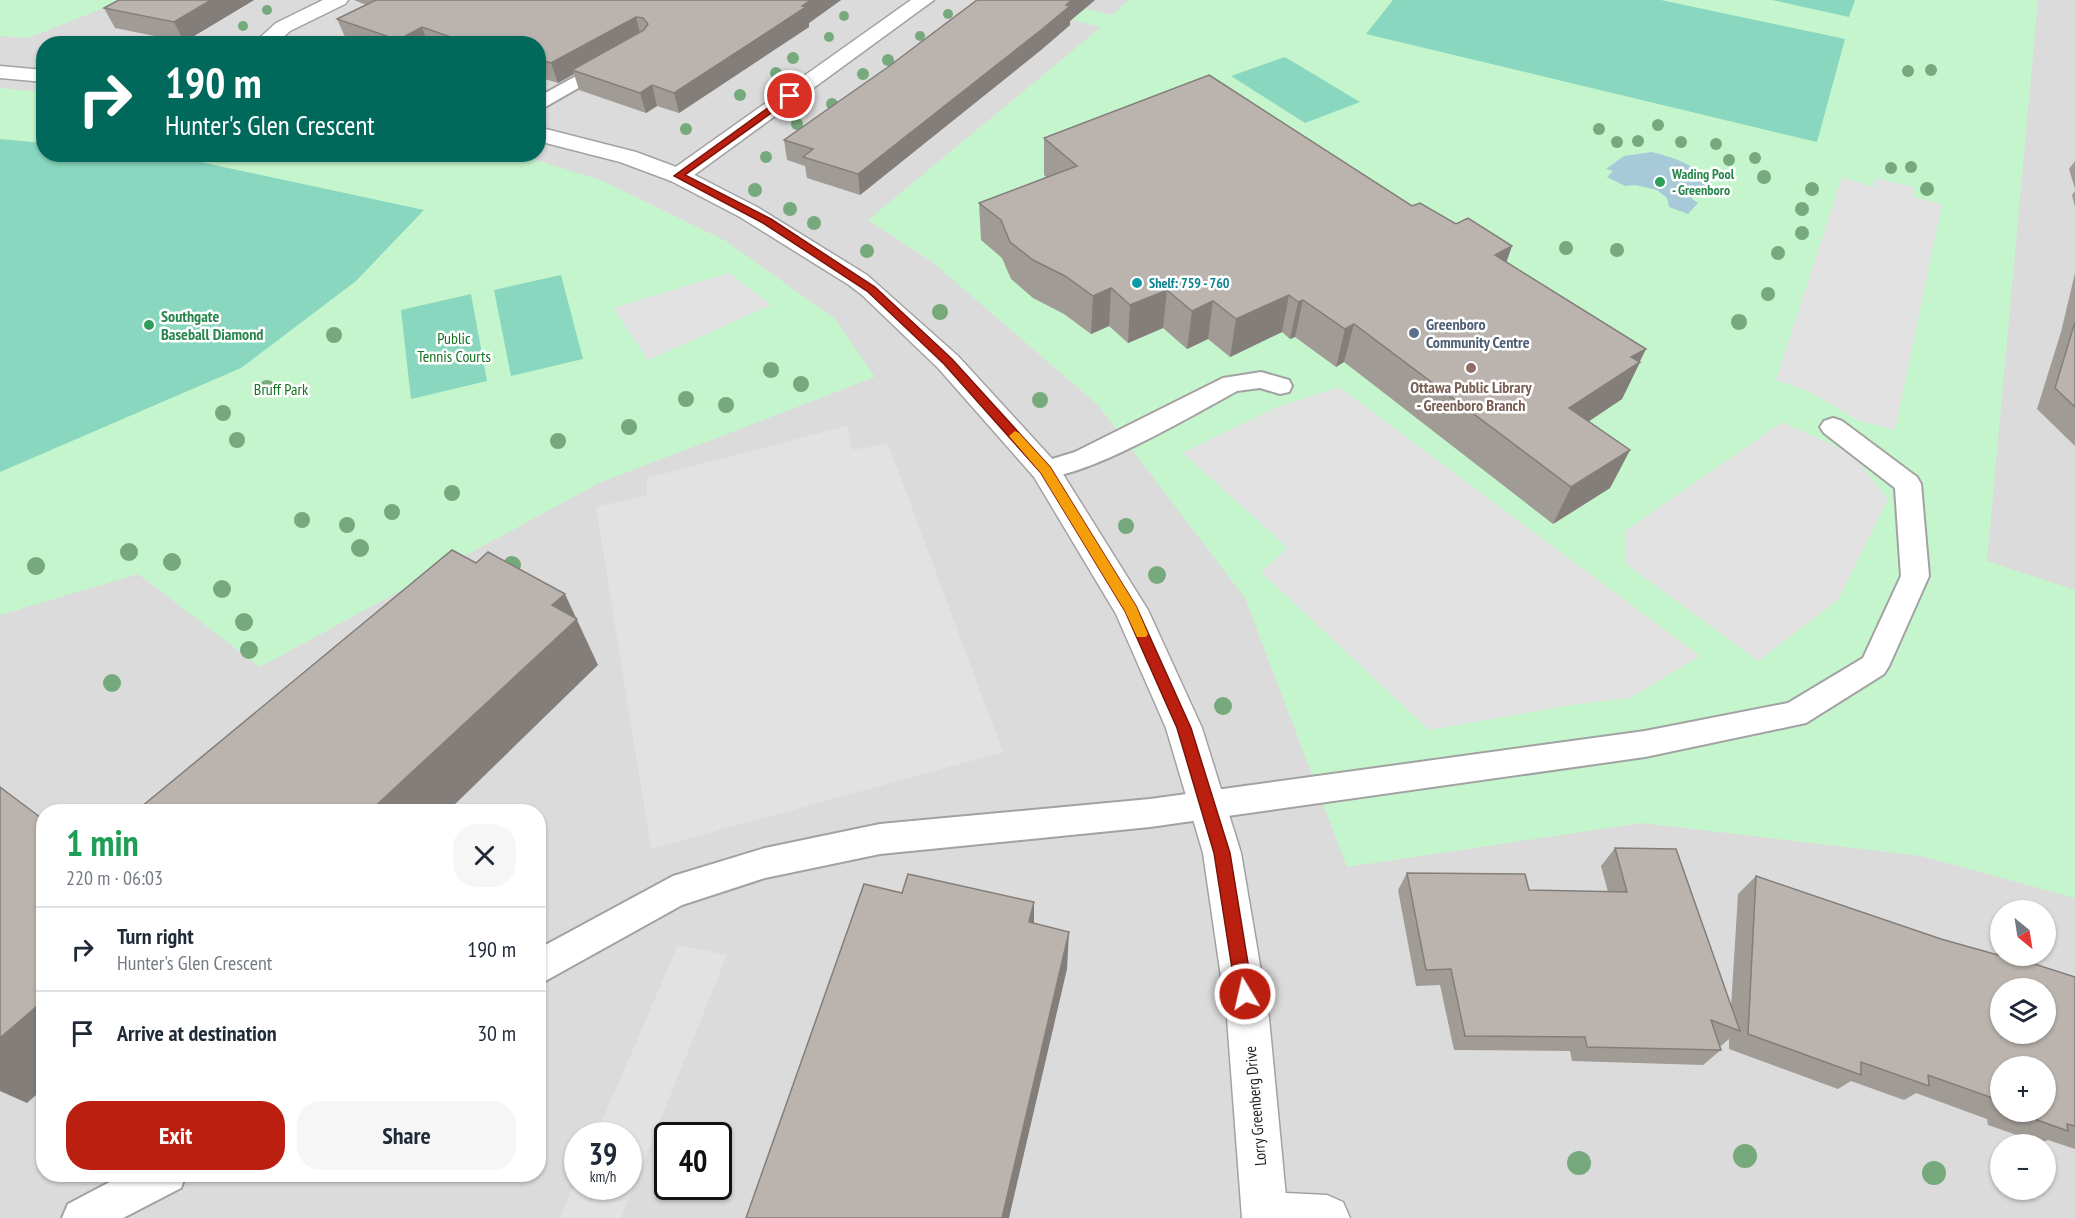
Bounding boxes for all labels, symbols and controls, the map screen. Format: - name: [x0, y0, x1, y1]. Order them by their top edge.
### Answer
- text: 190 m: [165, 55, 262, 110]
- icon: right: [66, 60, 144, 138]
- pin: [764, 70, 815, 121]
- icon: arrive: [773, 79, 806, 112]
- text: Hunter's Glen Crescent: [165, 108, 375, 142]
- place label: Wading Pool - Greenboro: [1671, 165, 1735, 199]
- marker: Wading Pool - Greenboro: [1653, 175, 1667, 189]
- place label: Shelf: 759 - 760: [1149, 274, 1230, 292]
- marker: Shelf: 759 - 760: [1130, 276, 1144, 290]
- place label: Southgate Baseball Diamond: [161, 306, 263, 344]
- place label: Greenboro Community Centre: [1426, 314, 1530, 352]
- marker: Southgate Baseball Diamond: [142, 318, 156, 332]
- marker: Greenboro Community Centre: [1407, 326, 1421, 340]
- park label: Public Tennis Courts: [417, 328, 491, 366]
- marker: Ottawa Public Library - Greenboro Branch: [1464, 361, 1478, 375]
- place label: Ottawa Public Library - Greenboro Branch: [1410, 377, 1532, 415]
- park label: Bruff Park: [254, 379, 309, 399]
- text: 1 min: [66, 819, 139, 866]
- button: close: [453, 824, 516, 887]
- text: 220 m · 06:03: [66, 865, 163, 891]
- north arrow: [1990, 900, 2056, 966]
- map controls: [1990, 900, 2056, 1200]
- text: Turn right: [117, 922, 194, 950]
- icon: right: [66, 933, 99, 966]
- text: 190 m: [467, 935, 516, 963]
- text: Hunter's Glen Crescent: [117, 950, 272, 976]
- position arrow: [1213, 962, 1277, 1026]
- button: layers: [1990, 978, 2056, 1044]
- icon: arrive: [66, 1017, 99, 1050]
- text: Arrive at destination: [117, 1019, 277, 1047]
- text: 30 m: [477, 1019, 516, 1047]
- street label: Lorry Greenberg Drive: [1240, 1045, 1270, 1167]
- button: +: [1990, 1056, 2056, 1122]
- button: Exit: [66, 1101, 285, 1170]
- button: Share: [297, 1101, 516, 1170]
- speed limit sign: 40: [654, 1122, 732, 1200]
- text: 39: [589, 1134, 617, 1173]
- button: −: [1990, 1134, 2056, 1200]
- text: km/h: [590, 1167, 616, 1186]

